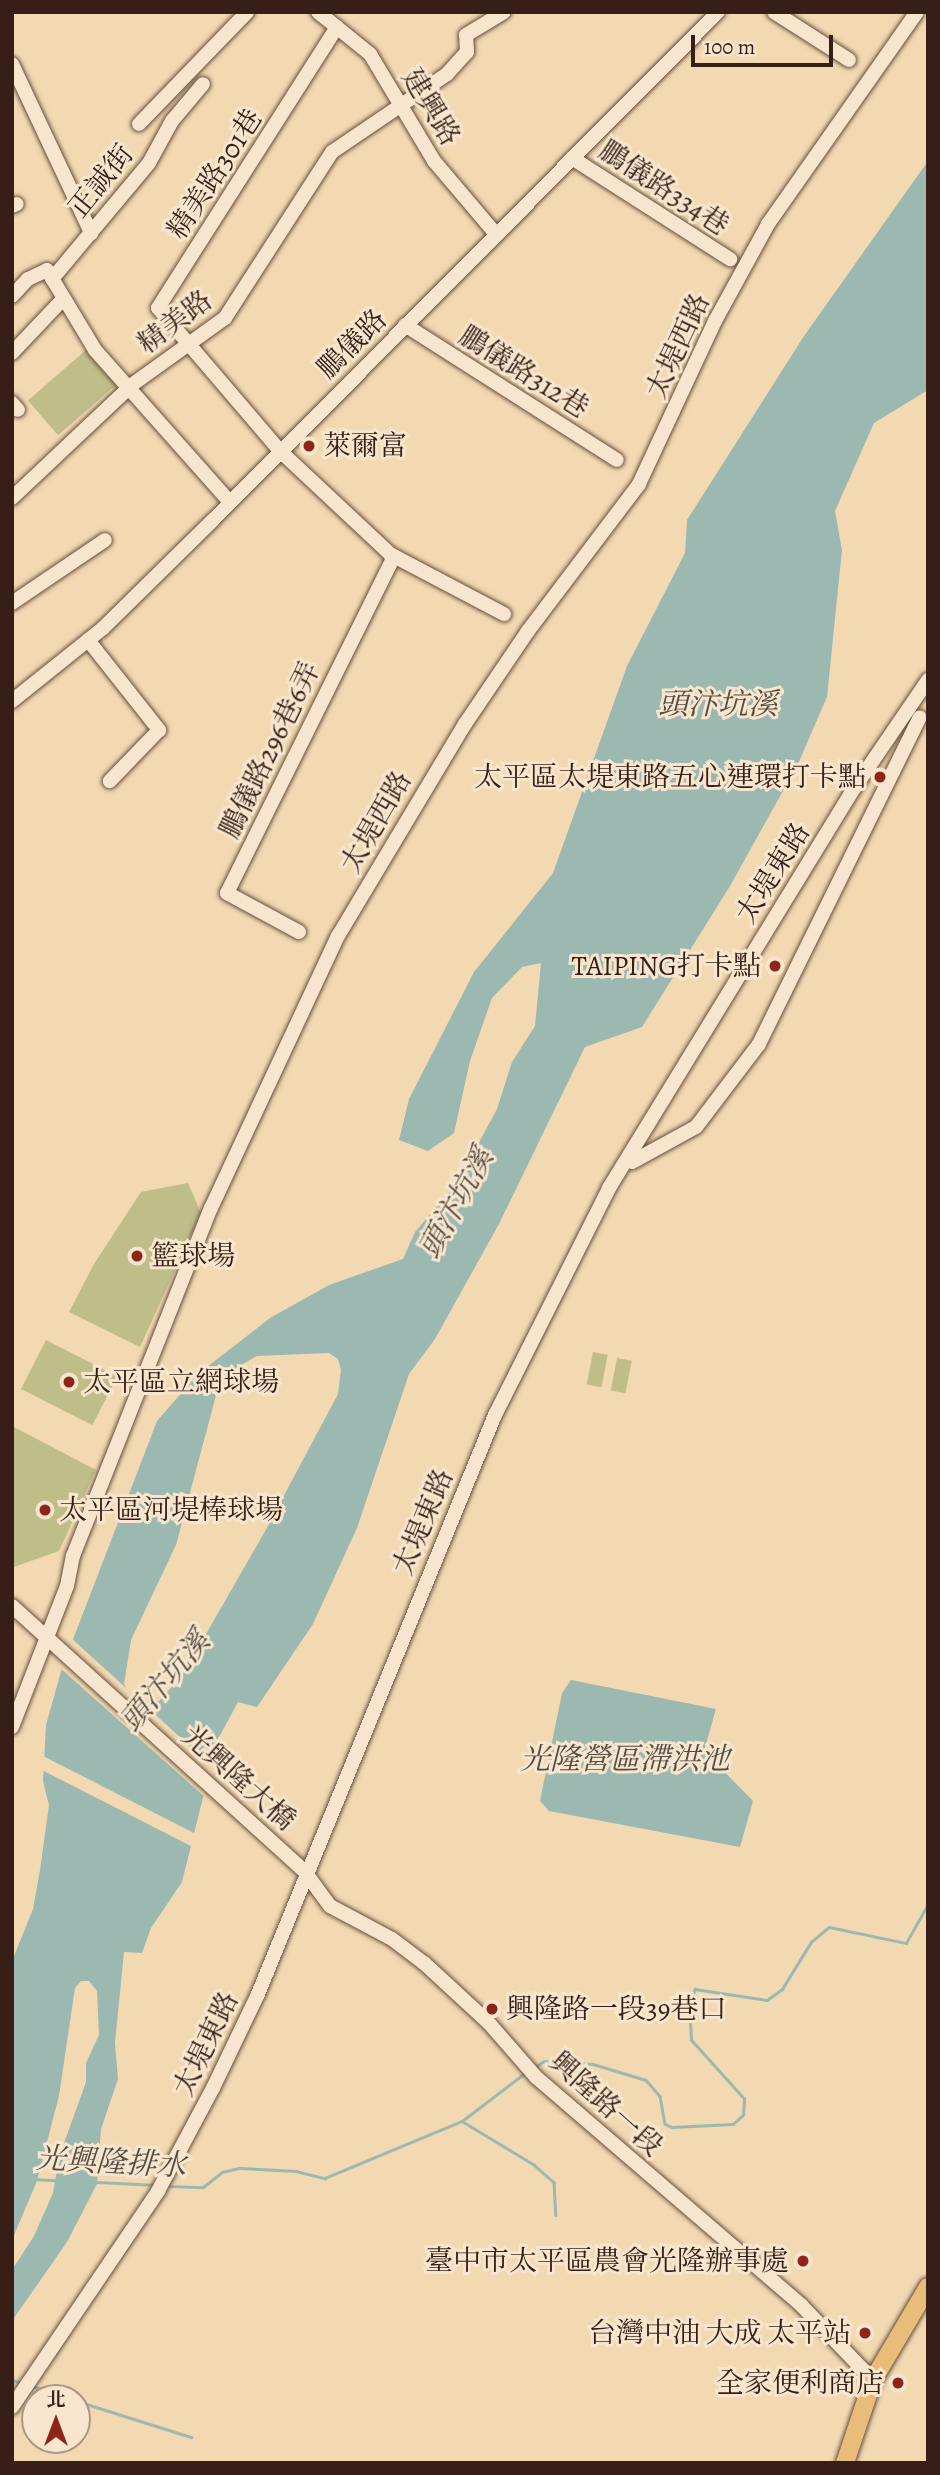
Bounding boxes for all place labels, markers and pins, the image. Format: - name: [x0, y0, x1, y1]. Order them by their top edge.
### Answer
- place label: 萊爾富: [323, 429, 407, 463]
- marker: 萊爾富: [301, 438, 317, 454]
- place label: 太平區太堤東路五心連環打卡點: [474, 760, 866, 794]
- marker: 太平區太堤東路五心連環打卡點: [872, 769, 888, 785]
- place label: TAIPING打卡點: [572, 949, 761, 983]
- marker: TAIPING打卡點: [767, 958, 783, 974]
- place label: 籃球場: [151, 1239, 235, 1273]
- marker: 籃球場: [129, 1248, 145, 1264]
- place label: 太平區立網球場: [83, 1365, 279, 1399]
- marker: 太平區立網球場: [61, 1374, 77, 1390]
- place label: 太平區河堤棒球場: [59, 1493, 283, 1527]
- marker: 太平區河堤棒球場: [37, 1502, 53, 1518]
- place label: 興隆路一段39巷口: [506, 1992, 726, 2026]
- marker: 興隆路一段39巷口: [484, 2001, 500, 2017]
- place label: 臺中市太平區農會光隆辦事處: [425, 2244, 789, 2278]
- marker: 臺中市太平區農會光隆辦事處: [795, 2253, 811, 2269]
- place label: 台灣中油 大成 太平站: [588, 2316, 851, 2350]
- marker: 台灣中油 大成 太平站: [857, 2325, 873, 2341]
- place label: 全家便利商店: [716, 2366, 884, 2400]
- marker: 全家便利商店: [890, 2375, 906, 2391]

